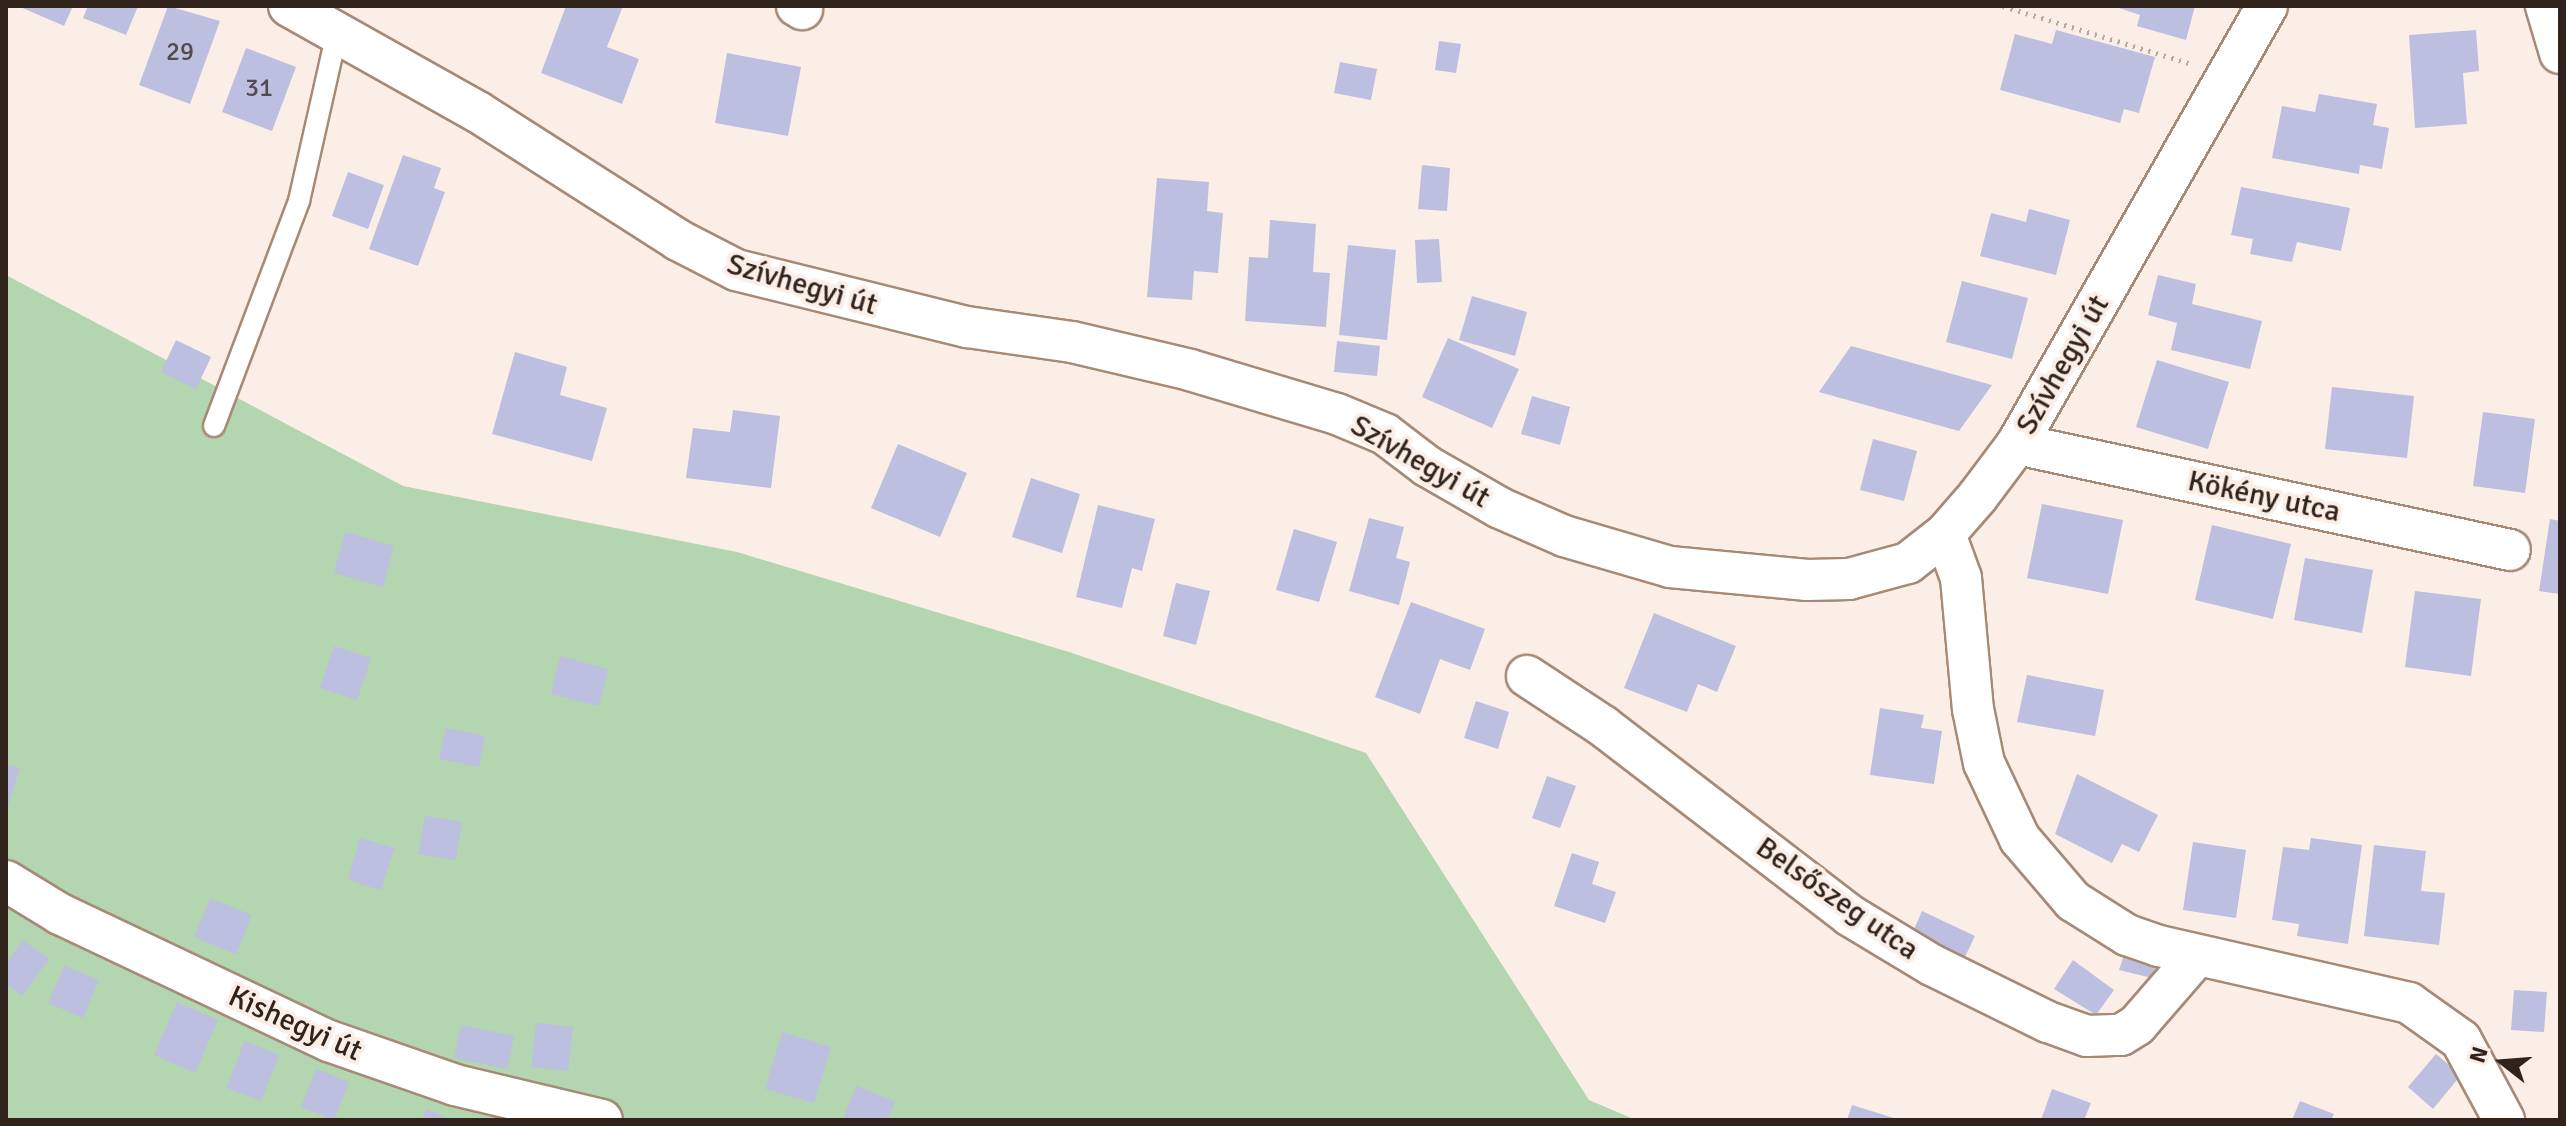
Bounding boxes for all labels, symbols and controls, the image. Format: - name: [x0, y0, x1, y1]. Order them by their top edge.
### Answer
- house number: 29: [166, 37, 194, 69]
- house number: 31: [245, 73, 273, 105]
- street label: Szívhegyi út: [723, 246, 881, 324]
- street label: Szívhegyi út: [2009, 289, 2117, 441]
- street label: Szívhegyi út: [1344, 408, 1496, 516]
- street label: Kökény utca: [2184, 463, 2344, 531]
- street label: Belsőszeg utca: [1749, 830, 1925, 968]
- street label: Kishegyi út: [223, 979, 367, 1069]
- north arrow: [2462, 1022, 2542, 1102]
- text: N: [2463, 1044, 2494, 1066]

